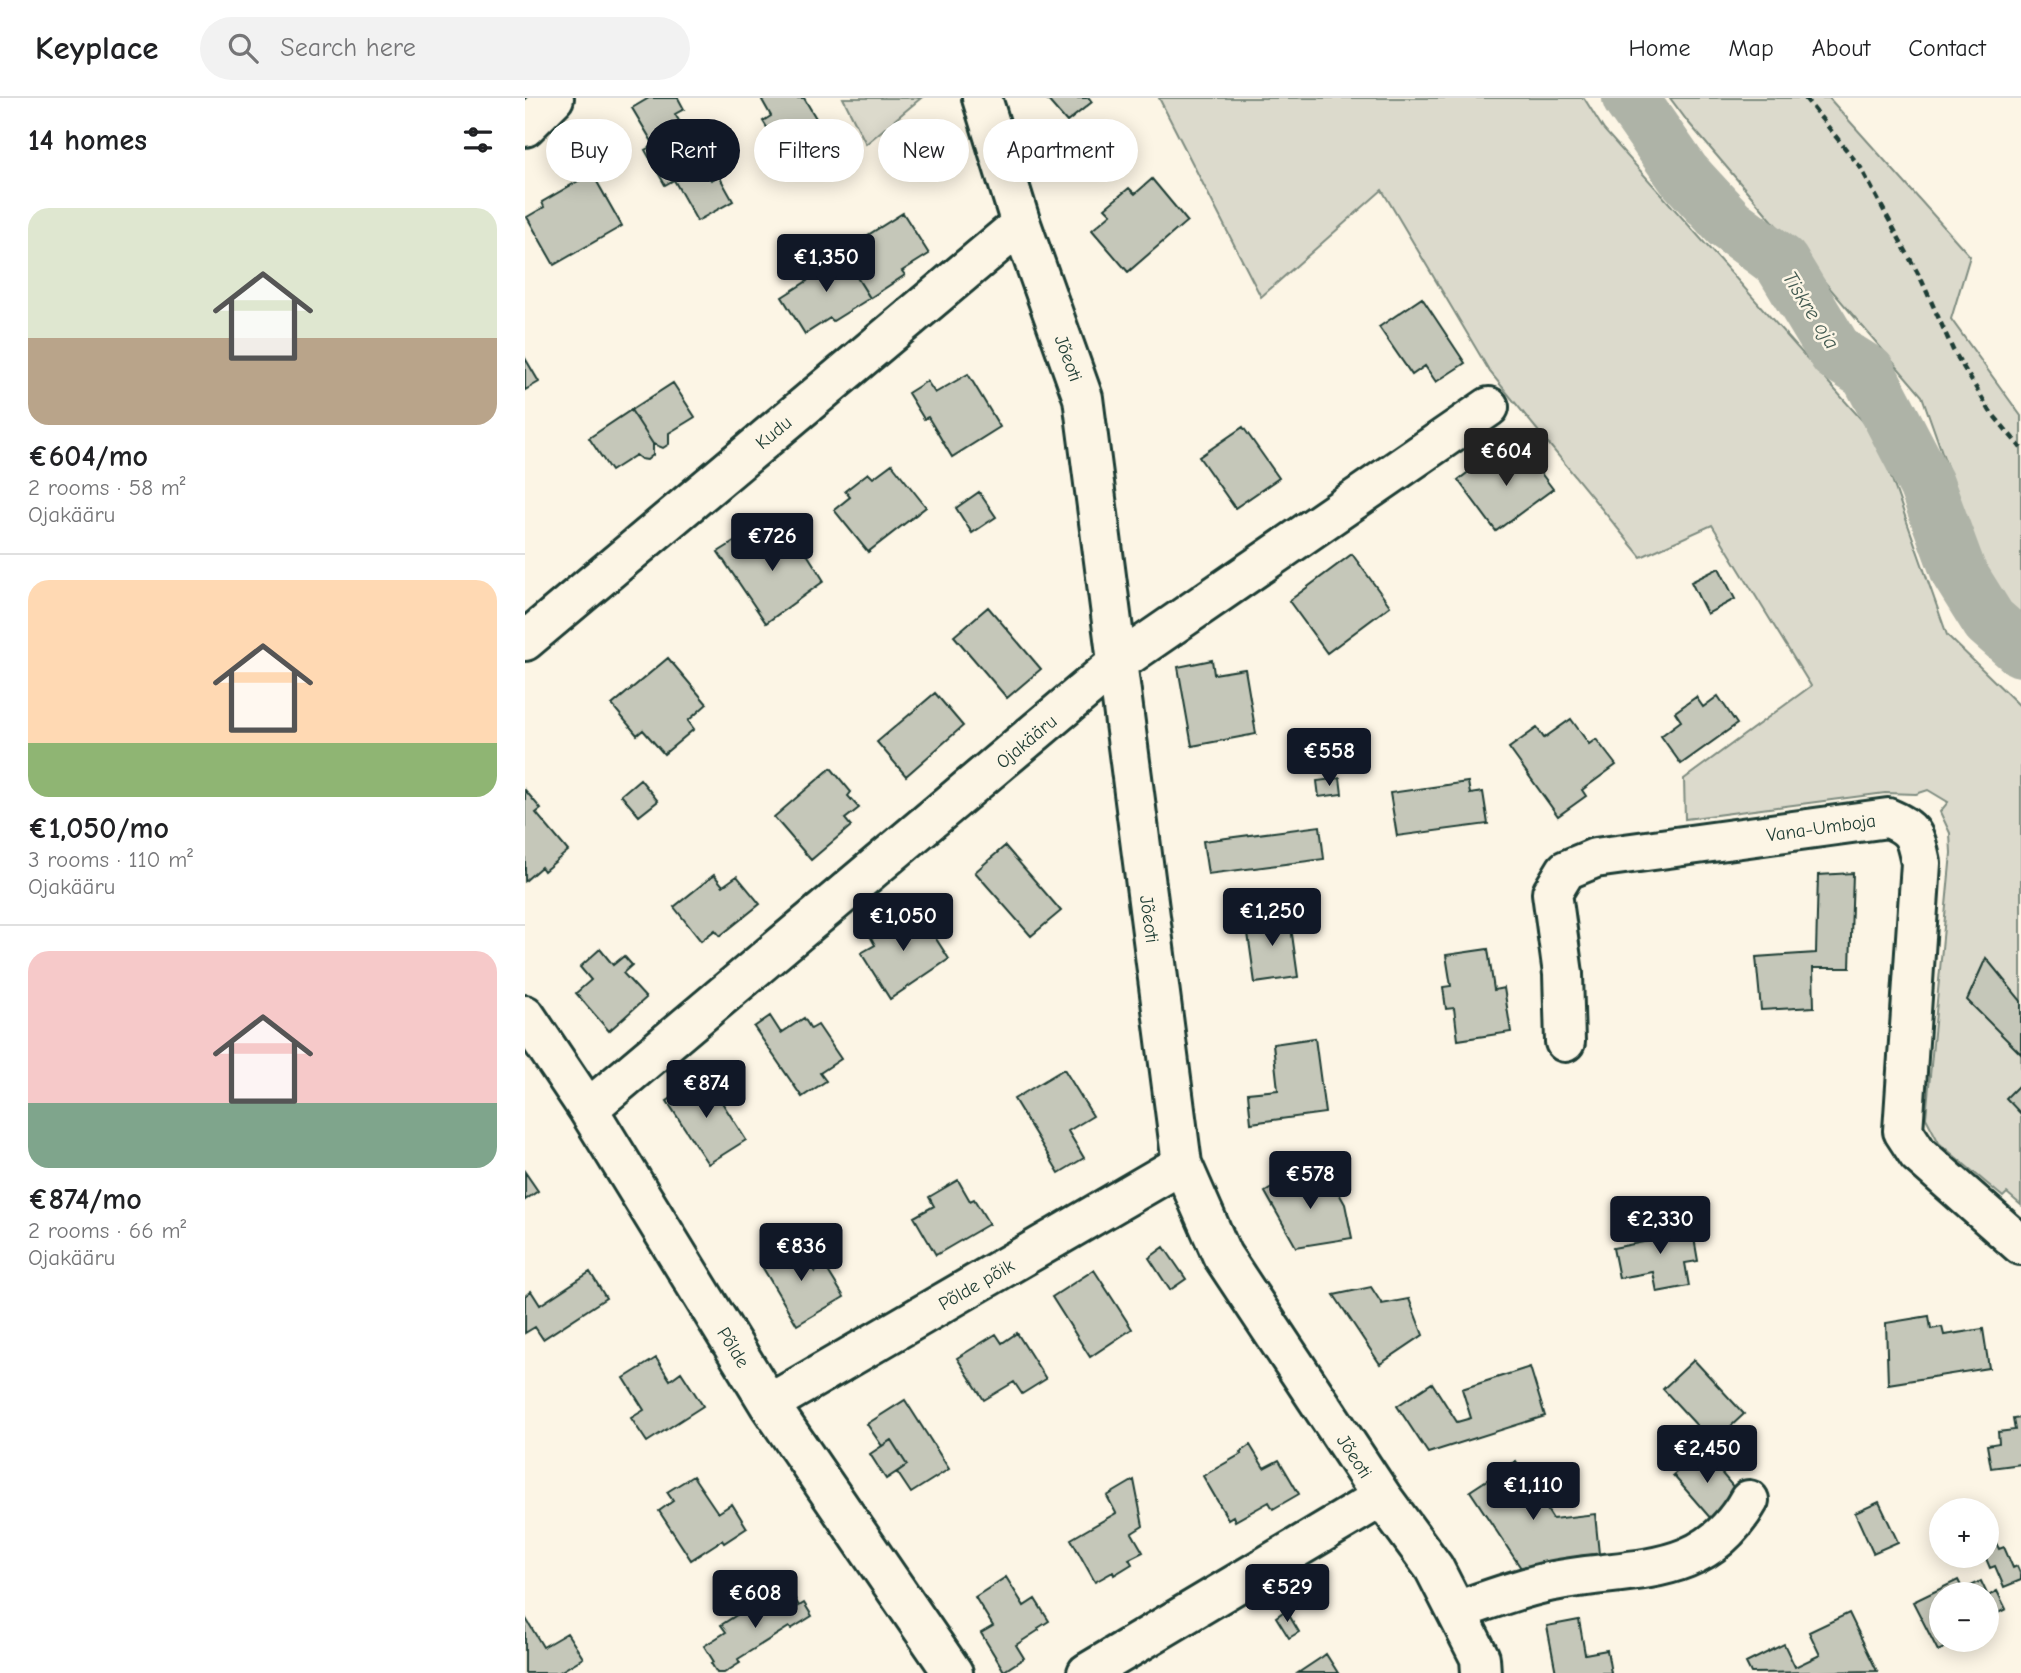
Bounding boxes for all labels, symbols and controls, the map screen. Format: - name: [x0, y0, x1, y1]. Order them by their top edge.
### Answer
- search box: [200, 17, 690, 80]
- text: Keyplace: [35, 29, 158, 67]
- icon: search: [224, 29, 262, 67]
- text: Search here: [280, 33, 416, 63]
- text: Home: [1629, 34, 1690, 62]
- text: Map: [1728, 34, 1774, 62]
- text: About: [1812, 34, 1870, 62]
- text: Contact: [1908, 34, 1986, 62]
- chip: Buy: [546, 119, 632, 182]
- chip: Rent: [646, 119, 740, 182]
- chip: Filters: [754, 119, 864, 182]
- chip: New: [878, 119, 969, 182]
- chip: Apartment: [983, 119, 1138, 182]
- icon: filters: [459, 121, 497, 159]
- text: 14 homes: [28, 123, 147, 158]
- pin: €1,350: [769, 234, 883, 294]
- text: €1,350: [793, 243, 859, 270]
- icon: home: [200, 253, 326, 379]
- water label: Tiskre oja: [1778, 267, 1844, 353]
- street label: Jõeoti: [1050, 332, 1087, 385]
- street label: Kudu: [751, 411, 796, 454]
- pin: €604: [1465, 428, 1547, 488]
- text: €604: [1480, 437, 1532, 464]
- text: €604/mo: [28, 439, 148, 474]
- text: 2 rooms · 58 m²: [28, 474, 186, 501]
- text: Ojakääru: [28, 501, 115, 528]
- pin: €726: [731, 514, 813, 573]
- text: €726: [747, 522, 797, 549]
- icon: home: [200, 625, 326, 751]
- street label: Ojakääru: [992, 710, 1061, 773]
- pin: €558: [1288, 728, 1370, 788]
- text: €558: [1303, 737, 1355, 764]
- street label: Vana-Umboja: [1765, 809, 1877, 847]
- text: €1,050/mo: [28, 811, 169, 846]
- text: 3 rooms · 110 m²: [28, 846, 193, 873]
- text: Ojakääru: [28, 873, 115, 900]
- pin: €1,250: [1215, 888, 1329, 948]
- pin: €1,050: [846, 894, 960, 953]
- street label: Jõeoti: [1135, 894, 1163, 944]
- text: €1,250: [1239, 897, 1305, 924]
- text: €1,050: [869, 902, 937, 929]
- icon: home: [200, 996, 326, 1122]
- pin: €874: [665, 1060, 747, 1120]
- text: €874: [683, 1069, 729, 1096]
- pin: €578: [1269, 1152, 1351, 1211]
- text: €578: [1285, 1160, 1335, 1187]
- text: €874/mo: [28, 1182, 142, 1217]
- pin: €2,330: [1603, 1196, 1717, 1256]
- text: €2,330: [1626, 1205, 1694, 1232]
- text: 2 rooms · 66 m²: [28, 1217, 186, 1244]
- pin: €836: [760, 1224, 842, 1283]
- text: €836: [776, 1232, 827, 1259]
- text: Ojakääru: [28, 1244, 115, 1271]
- street label: Põlde põik: [935, 1254, 1019, 1315]
- street label: Põlde: [712, 1323, 754, 1372]
- pin: €2,450: [1650, 1426, 1764, 1485]
- street label: Jõeoti: [1332, 1430, 1376, 1483]
- text: €2,450: [1673, 1434, 1741, 1461]
- pin: €1,110: [1476, 1462, 1590, 1522]
- text: €1,110: [1503, 1471, 1563, 1498]
- map controls: [1929, 1498, 1999, 1652]
- button: +: [1929, 1498, 1999, 1568]
- pin: €529: [1246, 1564, 1328, 1624]
- pin: €608: [714, 1570, 796, 1630]
- text: €529: [1261, 1573, 1313, 1600]
- text: €608: [729, 1579, 781, 1606]
- button: −: [1929, 1582, 1999, 1652]

